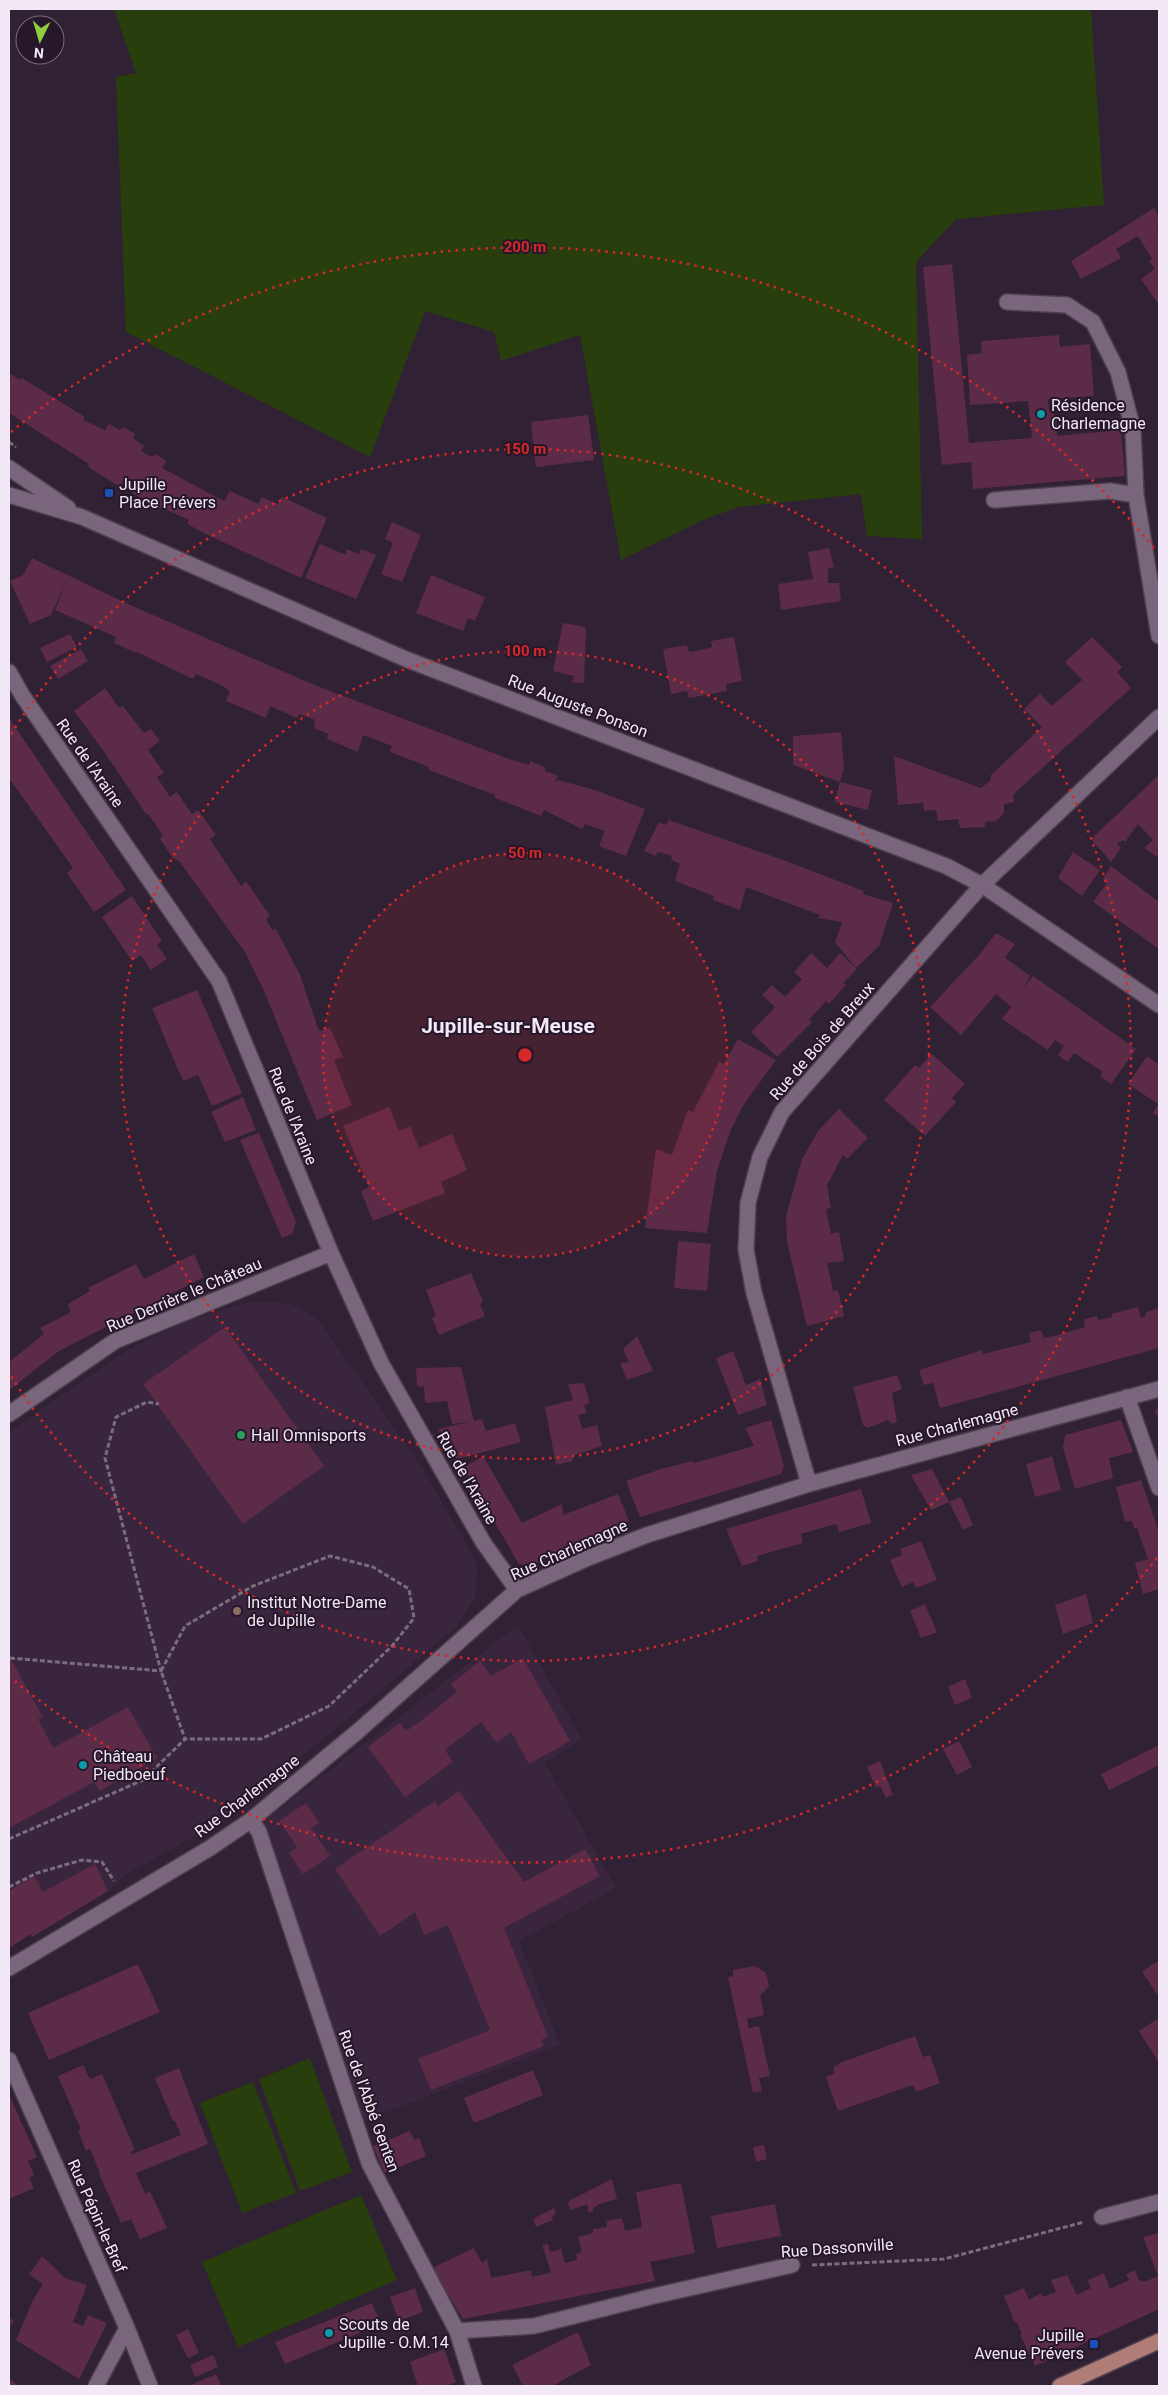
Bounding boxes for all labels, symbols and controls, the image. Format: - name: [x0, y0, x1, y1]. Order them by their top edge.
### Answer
- north arrow: [15, 15, 65, 65]
- text: N: [33, 45, 44, 61]
- text: 200 m: [504, 238, 546, 256]
- place label: Résidence Charlemagne: [1051, 396, 1146, 433]
- marker: Résidence Charlemagne: [1035, 408, 1047, 420]
- text: 150 m: [504, 440, 546, 458]
- place label: Jupille Place Prévers: [119, 475, 216, 512]
- marker: Jupille Place Prévers: [103, 487, 115, 499]
- text: 100 m: [504, 642, 546, 660]
- street label: Rue Auguste Ponson: [505, 671, 651, 741]
- street label: Rue de l'Araine: [52, 715, 128, 811]
- text: 50 m: [508, 844, 542, 862]
- street label: Rue de Bois de Breux: [766, 978, 878, 1104]
- district label: Jupille-sur-Meuse: [421, 1014, 595, 1038]
- centre of rings: [516, 1046, 534, 1064]
- street label: Rue de l'Araine: [265, 1064, 321, 1168]
- street label: Rue Derrière le Château: [104, 1254, 264, 1336]
- street label: Rue Charlemagne: [894, 1400, 1020, 1450]
- place label: Hall Omnisports: [251, 1426, 366, 1445]
- street label: Rue de l'Araine: [433, 1428, 501, 1528]
- marker: Hall Omnisports: [235, 1429, 247, 1441]
- street label: Rue Charlemagne: [508, 1516, 630, 1584]
- place label: Institut Notre-Dame de Jupille: [247, 1593, 387, 1630]
- marker: Institut Notre-Dame de Jupille: [231, 1605, 243, 1617]
- place label: Château Piedboeuf: [93, 1747, 166, 1784]
- street label: Rue Charlemagne: [191, 1751, 303, 1841]
- marker: Château Piedboeuf: [77, 1759, 89, 1771]
- street label: Rue de l'Abbé Genten: [334, 2027, 404, 2175]
- street label: Rue Pépin-le-Bref: [64, 2156, 131, 2276]
- street label: Rue Dassonville: [780, 2235, 894, 2261]
- place label: Scouts de Jupille - O.M.14: [339, 2315, 449, 2352]
- place label: Jupille Avenue Prévers: [974, 2326, 1084, 2363]
- marker: Scouts de Jupille - O.M.14: [323, 2327, 335, 2339]
- marker: Jupille Avenue Prévers: [1088, 2338, 1100, 2350]

